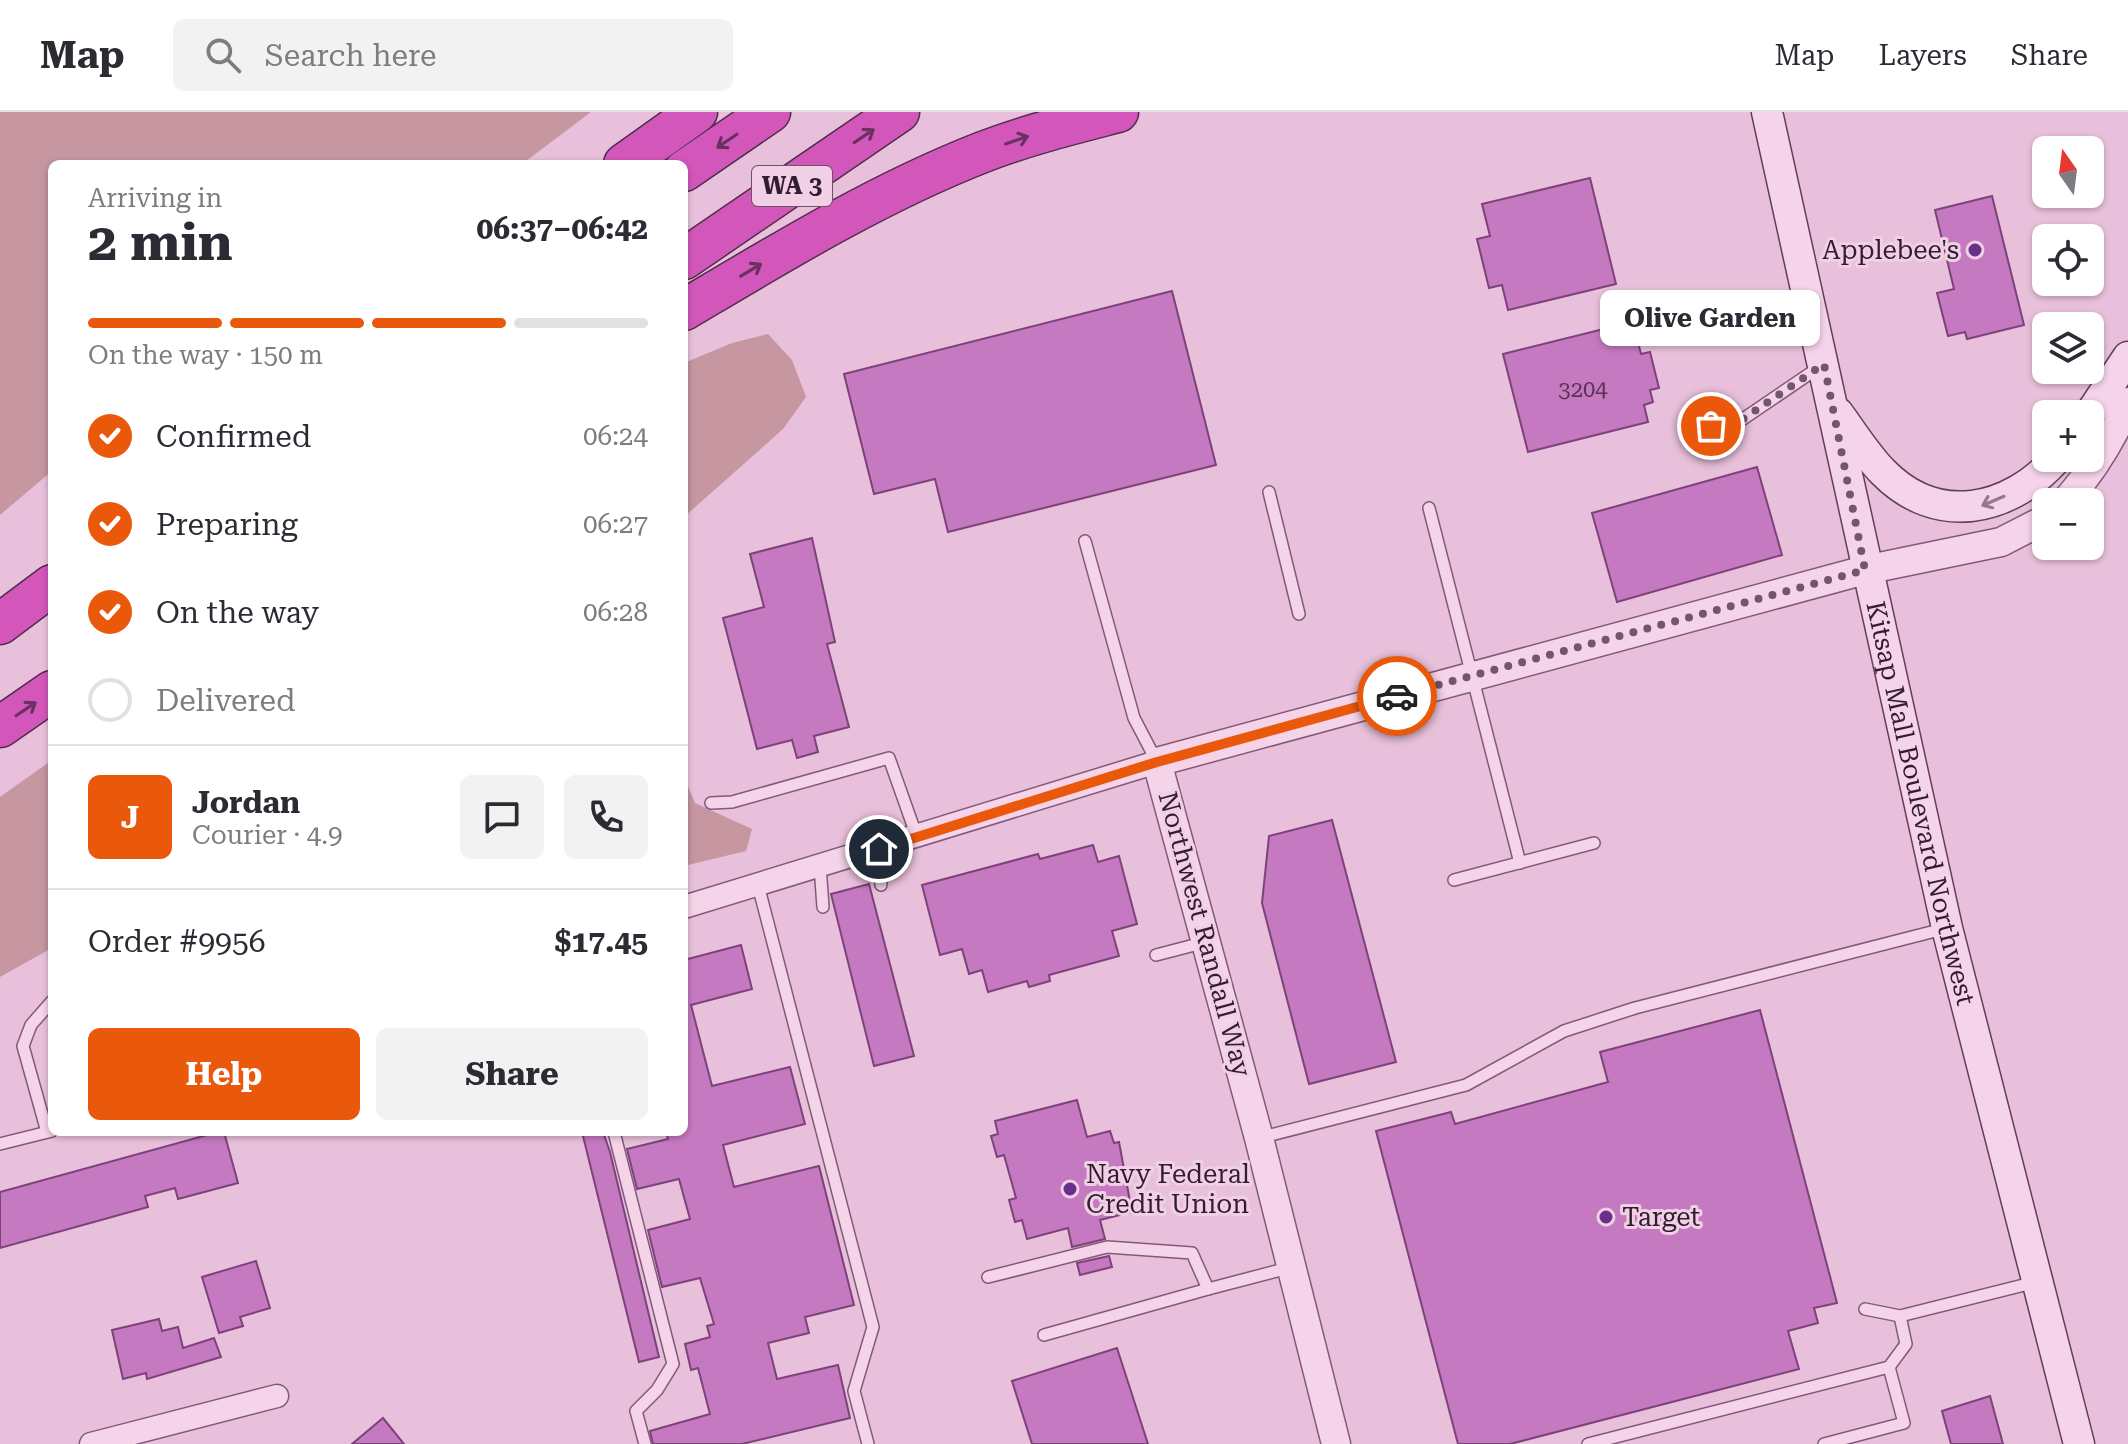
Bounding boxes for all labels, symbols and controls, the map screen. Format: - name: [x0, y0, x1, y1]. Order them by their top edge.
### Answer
- search box: [173, 19, 733, 91]
- text: Map: [40, 33, 125, 77]
- icon: search: [201, 33, 245, 77]
- text: Search here: [265, 38, 437, 73]
- text: Map: [1775, 39, 1834, 72]
- text: Layers: [1878, 39, 1967, 72]
- text: Share: [2011, 39, 2088, 72]
- one-way arrow: [852, 128, 874, 144]
- one-way arrow: [1004, 132, 1029, 147]
- one-way arrow: [716, 133, 738, 149]
- north arrow: [2032, 136, 2104, 208]
- map controls: [2032, 136, 2104, 560]
- road number: WA 3: [752, 166, 832, 206]
- text: Arriving in: [88, 183, 222, 213]
- text: 06:37–06:42: [476, 211, 648, 246]
- text: 2 min: [88, 212, 233, 273]
- button: locate: [2032, 224, 2104, 296]
- place label: Applebee's: [1822, 235, 1959, 265]
- marker: Applebee's: [1966, 241, 1984, 259]
- one-way arrow: [739, 262, 762, 278]
- callout: Olive Garden: [1601, 290, 1821, 346]
- text: Olive Garden: [1624, 303, 1796, 333]
- button: layers: [2032, 312, 2104, 384]
- text: On the way · 150 m: [88, 340, 323, 370]
- house number: 3204: [1558, 377, 1608, 402]
- pin: [1677, 392, 1745, 460]
- button: +: [2032, 400, 2104, 472]
- icon: bag: [1689, 404, 1733, 448]
- icon: check: [88, 414, 132, 458]
- text: Confirmed: [156, 419, 311, 454]
- text: 06:24: [583, 421, 648, 451]
- button: −: [2032, 488, 2104, 560]
- one-way arrow: [1981, 495, 2006, 509]
- icon: check: [88, 502, 132, 546]
- text: Preparing: [156, 507, 298, 542]
- text: 06:27: [583, 509, 648, 539]
- icon: check: [88, 590, 132, 634]
- text: On the way: [156, 595, 319, 630]
- text: 06:28: [583, 597, 648, 627]
- street label: Kitsap Mall Boulevard Northwest: [1860, 598, 1981, 1009]
- courier: [1357, 656, 1437, 736]
- icon: car: [1375, 674, 1419, 718]
- text: Delivered: [156, 683, 295, 718]
- one-way arrow: [14, 701, 37, 717]
- button: chat: [460, 775, 544, 859]
- button: phone: [564, 775, 648, 859]
- text: Jordan: [192, 785, 300, 820]
- street label: Northwest Randall Way: [1152, 788, 1258, 1080]
- text: J: [121, 800, 139, 835]
- pin: [845, 815, 913, 883]
- text: Courier · 4.9: [192, 820, 342, 850]
- icon: home: [857, 827, 901, 871]
- text: Order #9956: [88, 924, 266, 959]
- text: $17.45: [555, 924, 648, 959]
- button: Help: [88, 1028, 360, 1120]
- button: Share: [376, 1028, 648, 1120]
- place label: Navy Federal Credit Union: [1086, 1159, 1250, 1219]
- marker: Navy Federal Credit Union: [1061, 1180, 1079, 1198]
- place label: Target: [1622, 1202, 1700, 1232]
- marker: Target: [1597, 1208, 1615, 1226]

